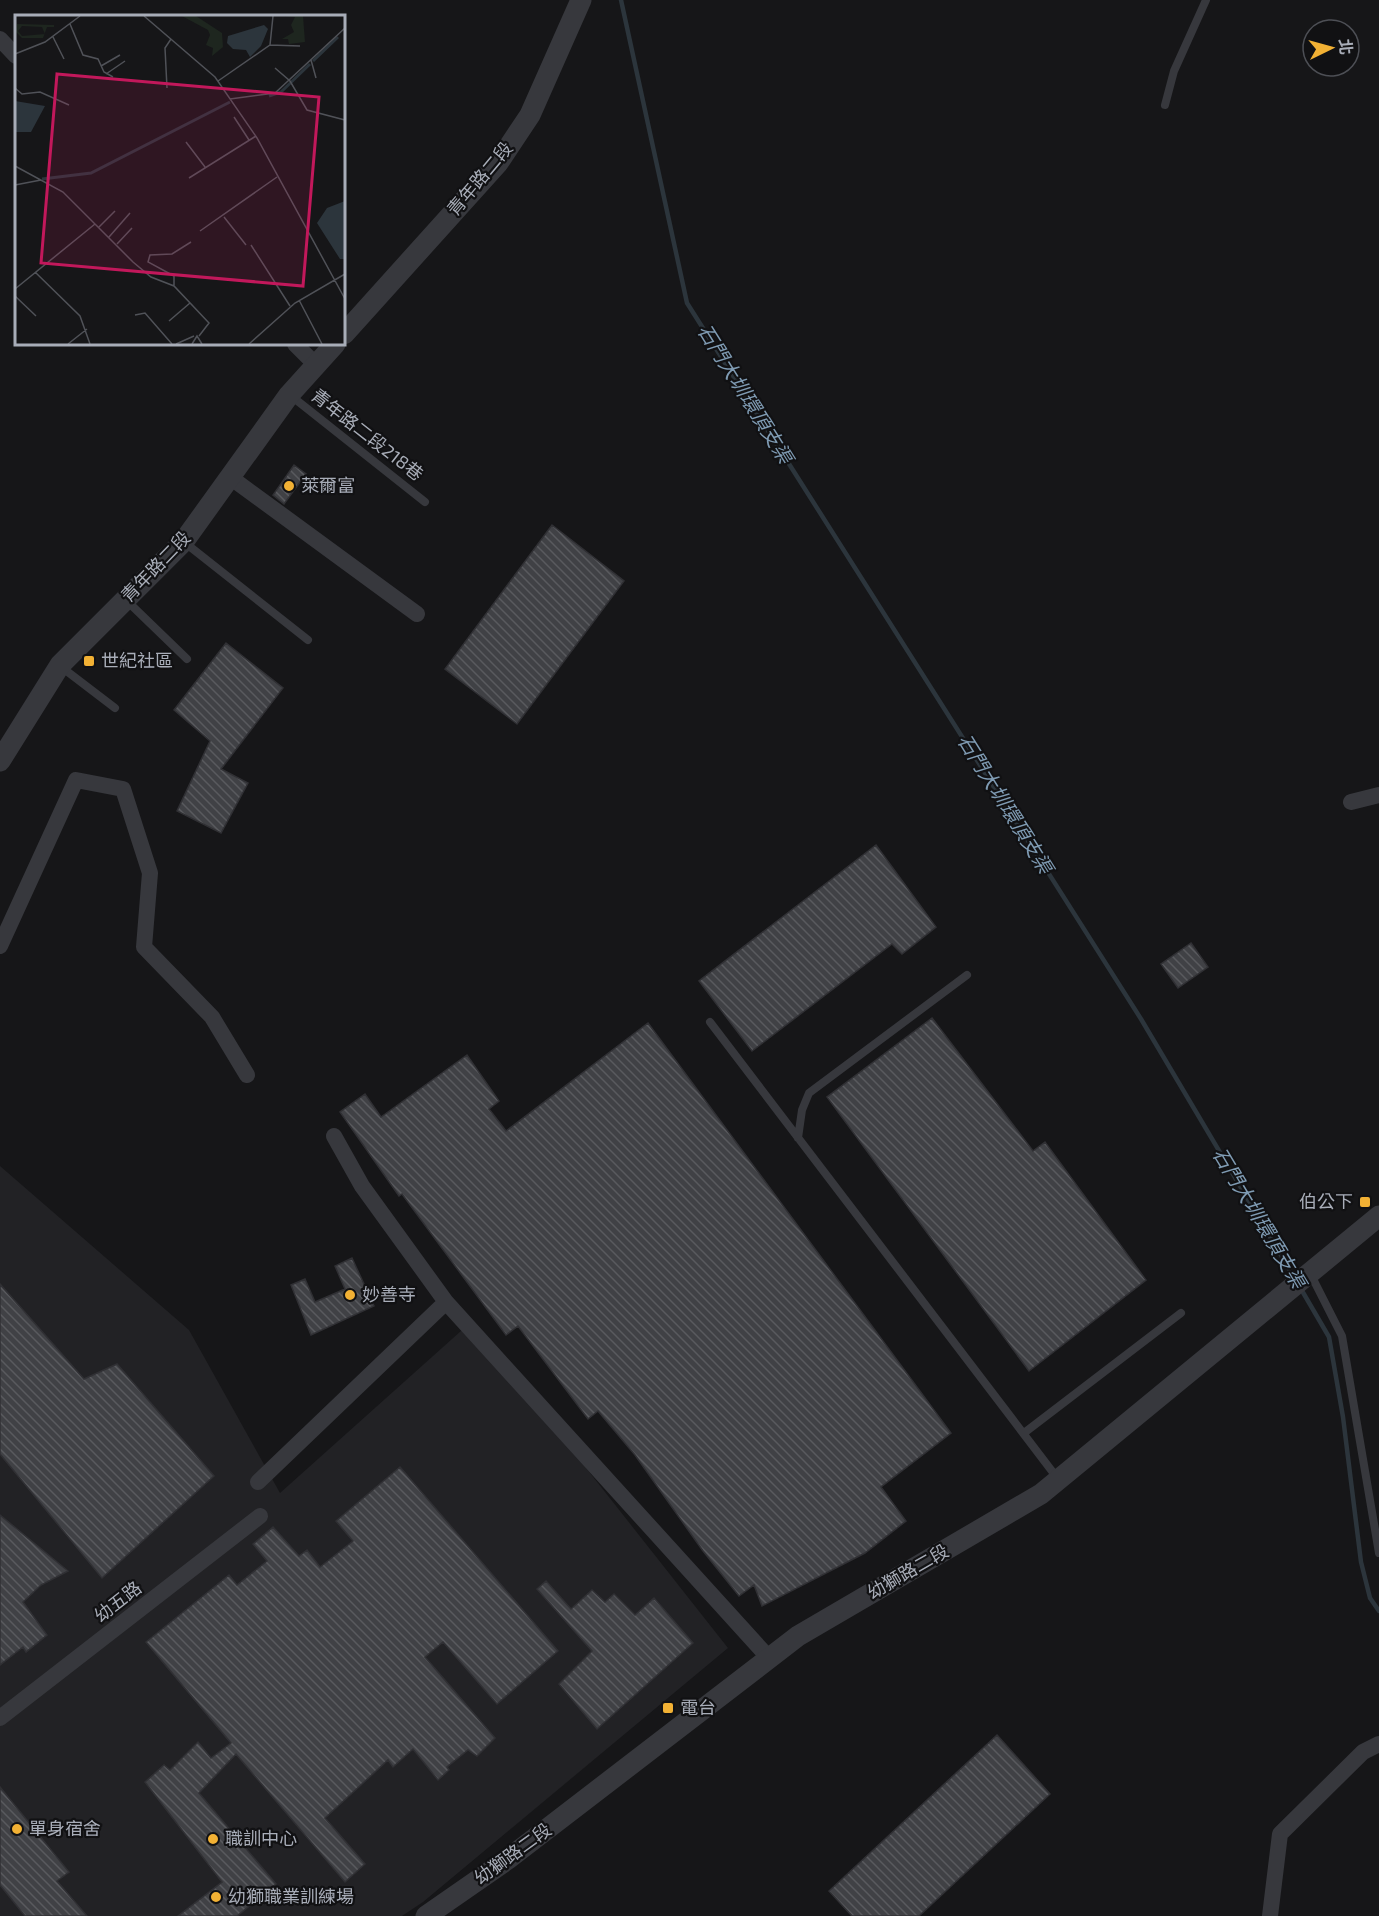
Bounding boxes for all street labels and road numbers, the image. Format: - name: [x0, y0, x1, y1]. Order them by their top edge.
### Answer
- street label: 青年路二段: [442, 137, 517, 220]
- street label: 青年路二段218巷: [307, 384, 428, 485]
- street label: 青年路二段: [116, 526, 194, 606]
- street label: 幼獅路二段: [863, 1539, 952, 1603]
- street label: 幼五路: [89, 1576, 145, 1627]
- street label: 幼獅路二段: [470, 1818, 555, 1889]

